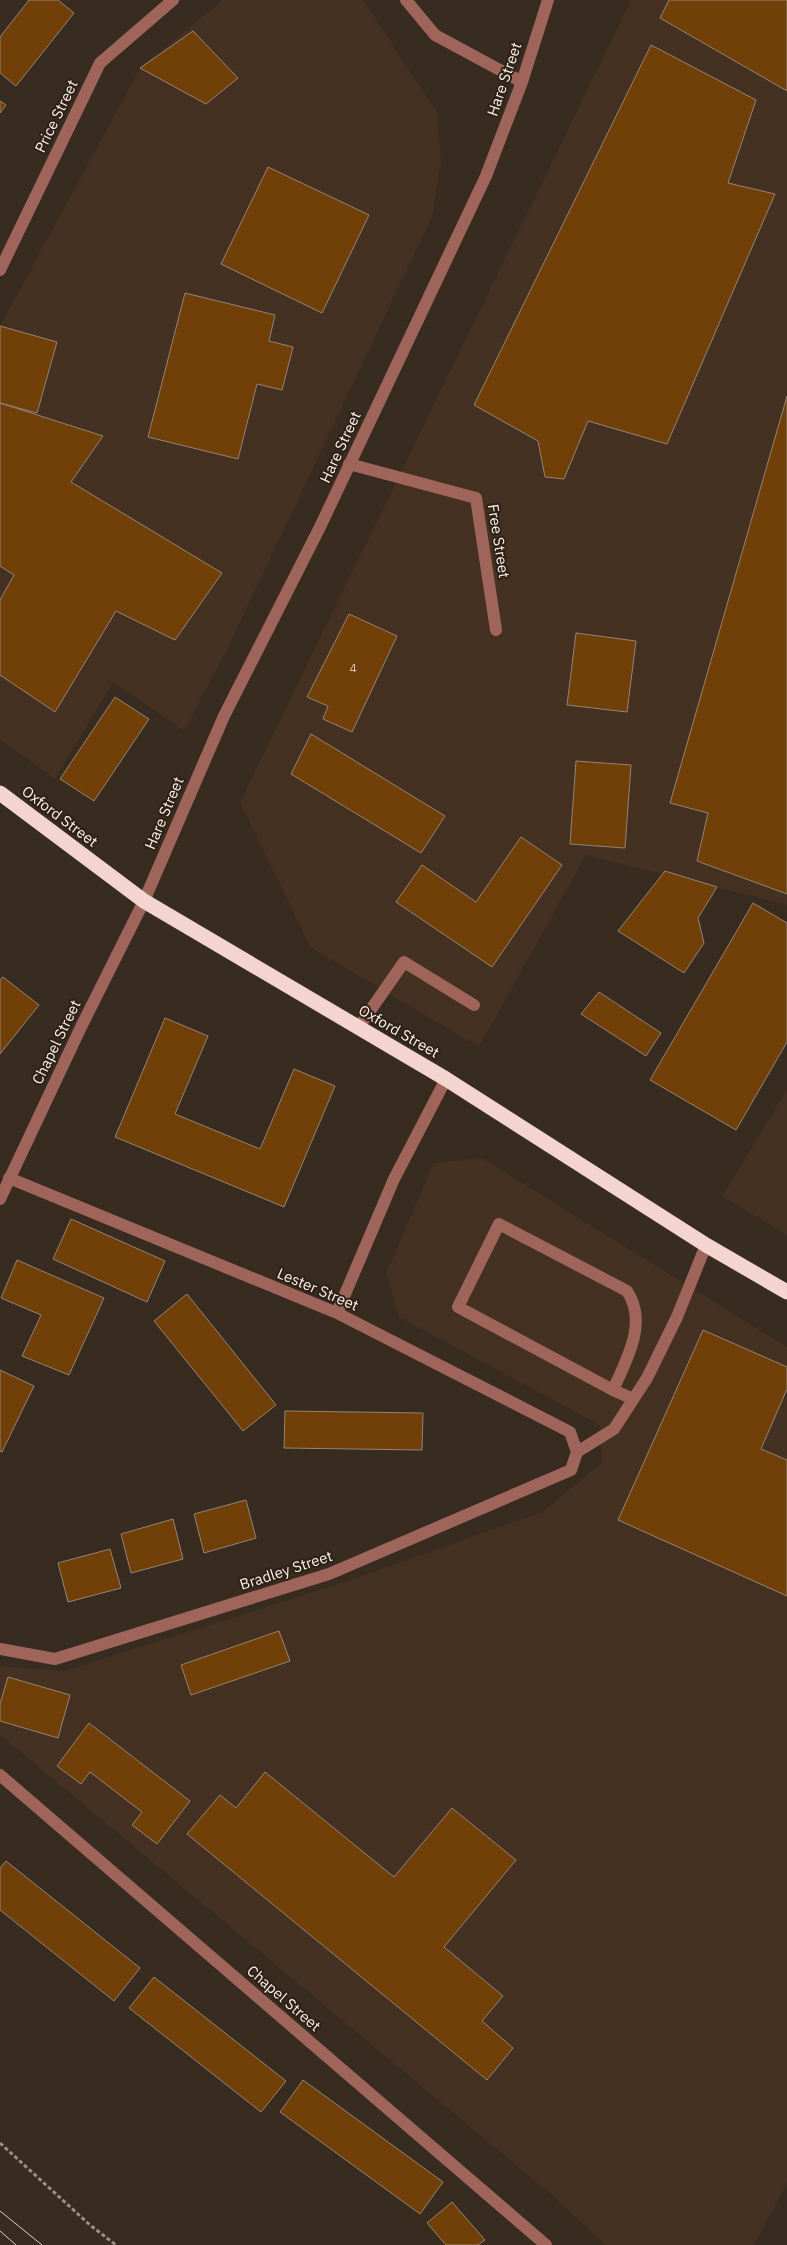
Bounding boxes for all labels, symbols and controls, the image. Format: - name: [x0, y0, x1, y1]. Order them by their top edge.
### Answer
- street label: Hare Street: [482, 40, 526, 118]
- street label: Price Street: [30, 77, 82, 155]
- street label: Hare Street: [315, 408, 365, 486]
- street label: Free Street: [484, 503, 514, 579]
- house number: 4: [349, 660, 357, 675]
- street label: Hare Street: [140, 774, 188, 852]
- street label: Oxford Street: [18, 781, 102, 851]
- street label: Chapel Street: [27, 997, 85, 1087]
- street label: Oxford Street: [355, 1000, 443, 1062]
- street label: Lester Street: [275, 1263, 361, 1315]
- street label: Bradley Street: [237, 1546, 335, 1594]
- street label: Chapel Street: [243, 1961, 325, 2035]

